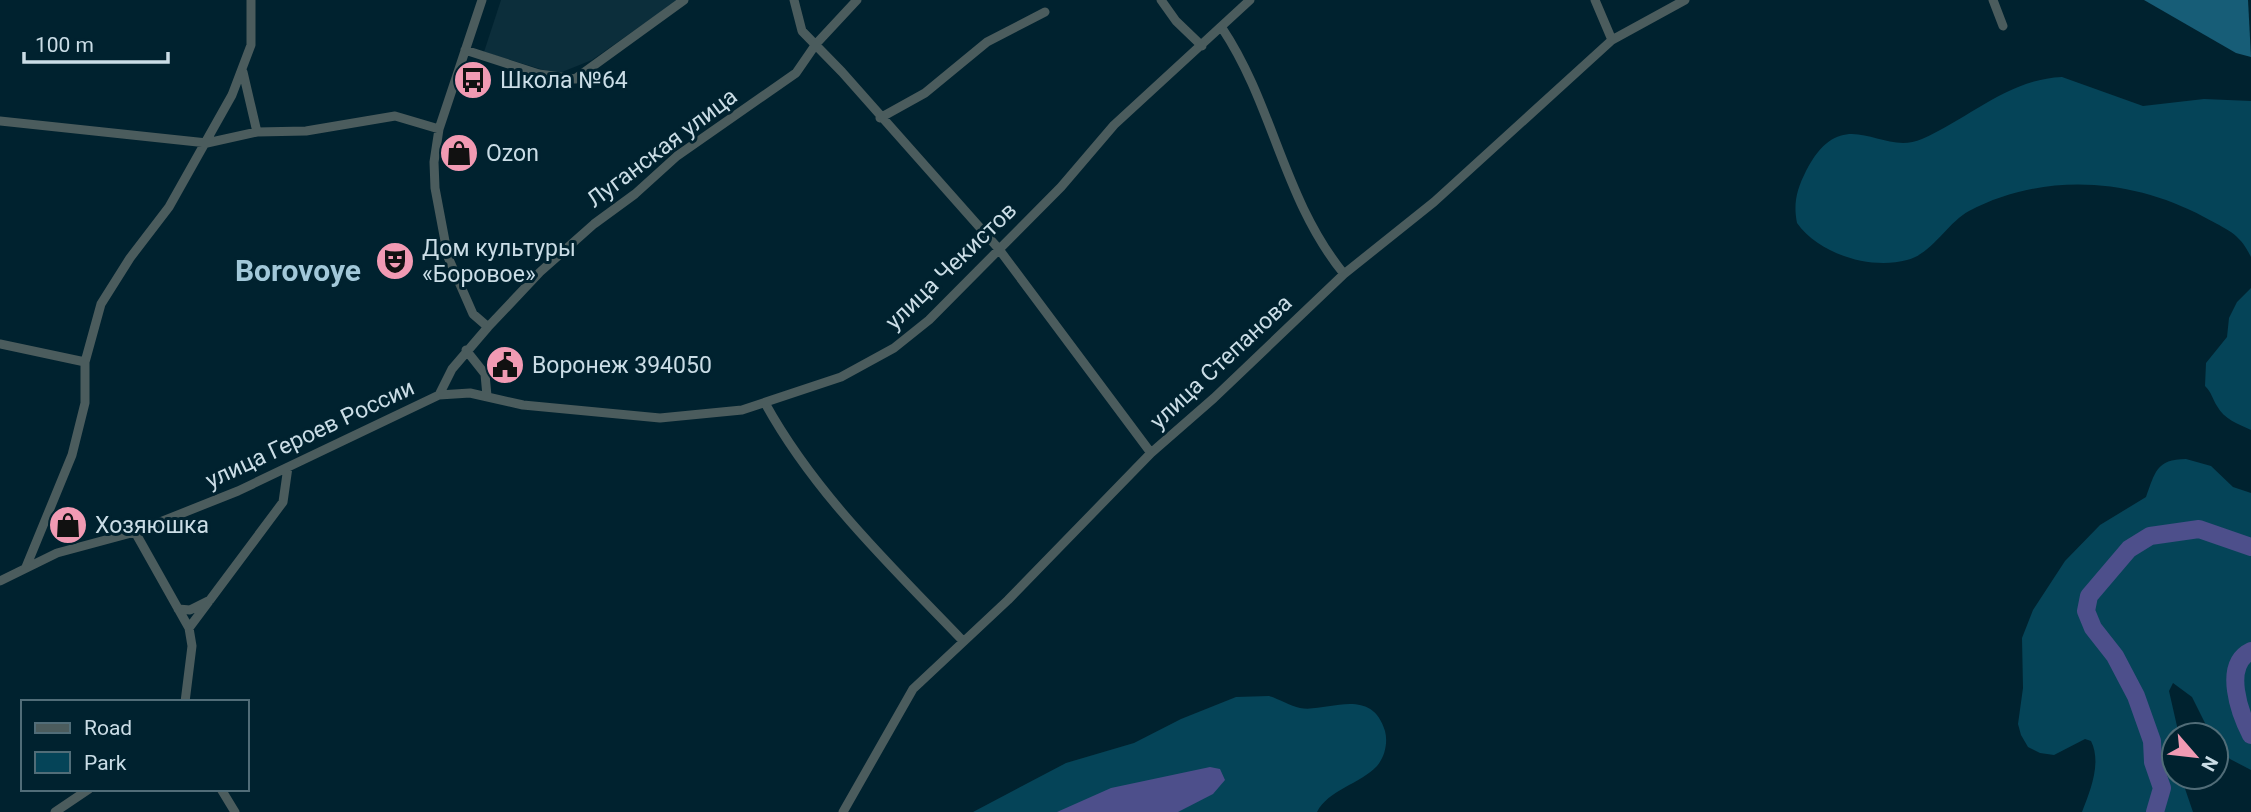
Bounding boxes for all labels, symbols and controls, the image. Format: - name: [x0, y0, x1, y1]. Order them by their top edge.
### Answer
- scale bar: [24, 21, 168, 65]
- text: 100 m: [35, 33, 94, 57]
- bus stop icon: Школа №64: [452, 59, 494, 101]
- place label: Школа №64: [500, 67, 628, 94]
- street label: Луганская улица: [582, 83, 742, 213]
- shop icon: Ozon: [438, 132, 480, 174]
- place label: Ozon: [486, 140, 539, 167]
- street label: улица Чекистов: [880, 197, 1022, 335]
- place label: Дом культуры «Боровое»: [422, 235, 576, 288]
- theatre icon: Дом культуры «Боровое»: [374, 240, 416, 282]
- district label: Borovoye: [235, 253, 361, 288]
- street label: улица Степанова: [1145, 289, 1297, 435]
- public building icon: Воронеж 394050: [484, 344, 526, 386]
- place label: Воронеж 394050: [532, 352, 712, 379]
- street label: улица Героев России: [201, 374, 419, 494]
- shop icon: Хозяюшка: [47, 504, 89, 546]
- place label: Хозяюшка: [95, 512, 209, 539]
- legend: [21, 700, 248, 791]
- text: Road: [84, 716, 132, 740]
- north arrow: [2160, 721, 2230, 791]
- text: Park: [84, 751, 127, 775]
- text: N: [2196, 752, 2223, 775]

